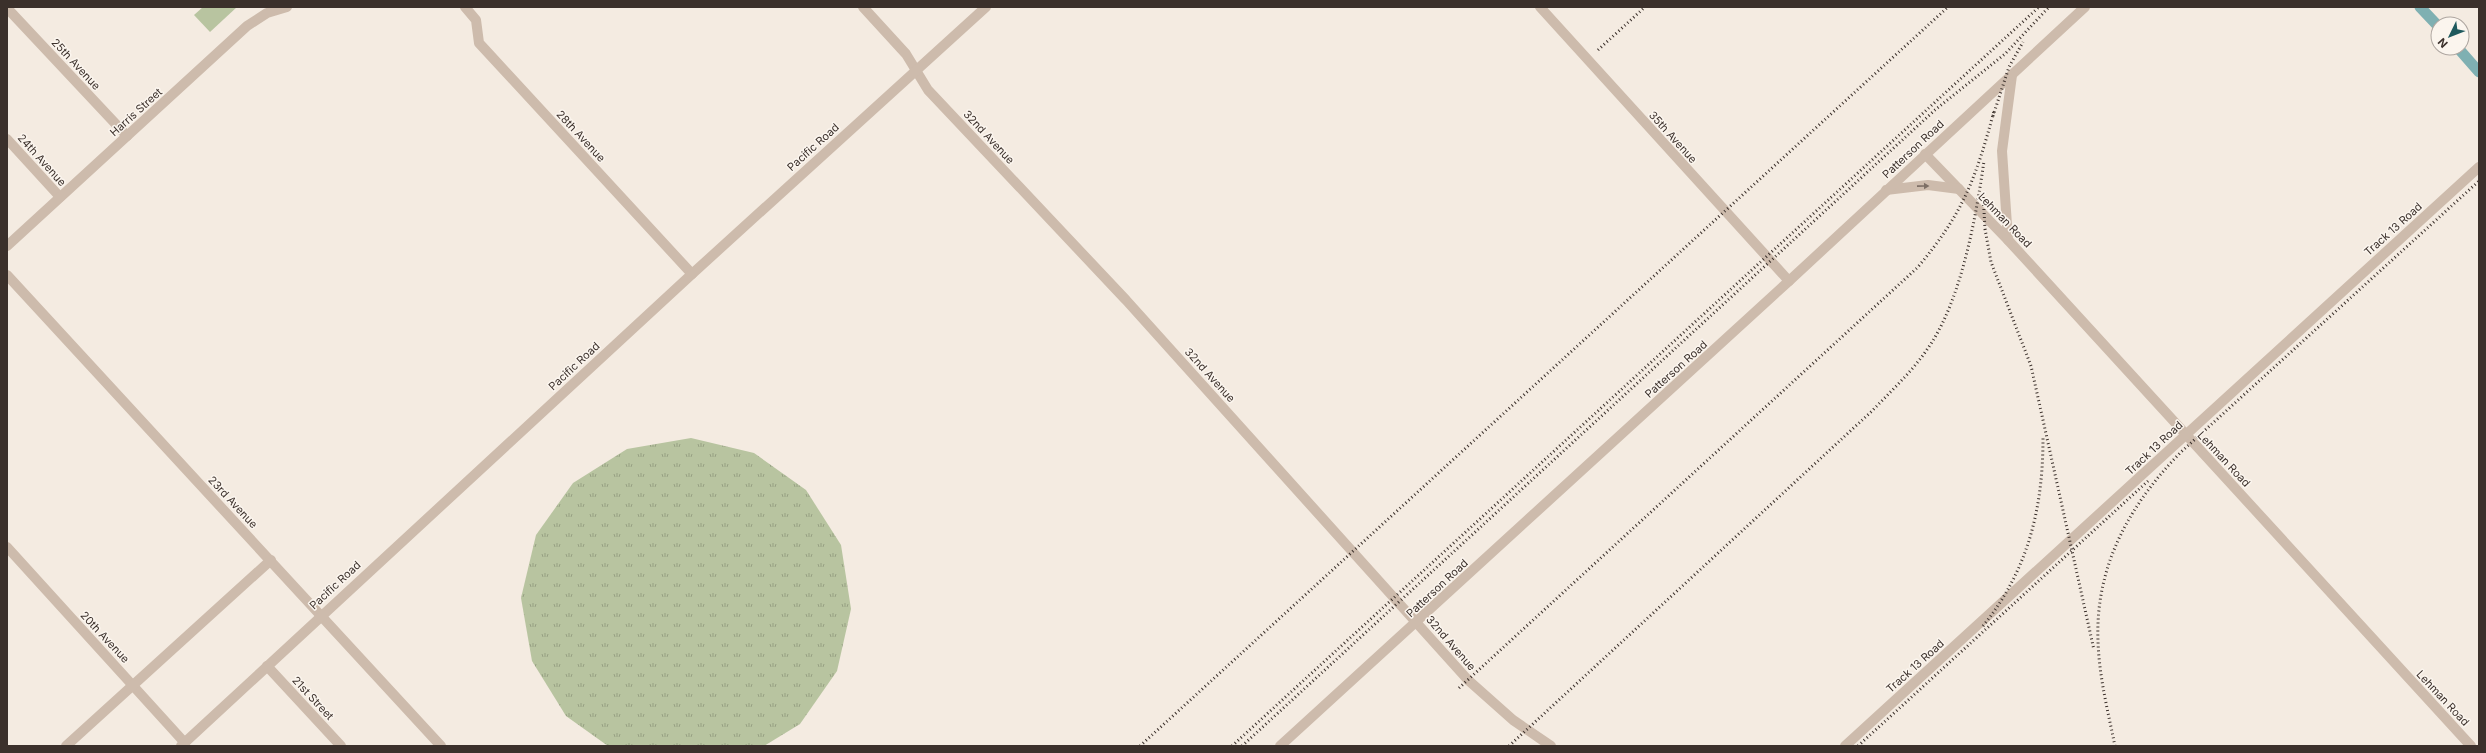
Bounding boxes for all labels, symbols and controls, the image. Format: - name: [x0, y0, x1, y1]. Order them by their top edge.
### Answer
- north arrow: [2430, 16, 2470, 56]
- street label: 25th Avenue: [49, 35, 103, 93]
- text: N: [2435, 35, 2451, 51]
- street label: Harris Street: [107, 85, 165, 139]
- street label: 28th Avenue: [554, 107, 608, 165]
- street label: 32nd Avenue: [961, 107, 1017, 167]
- street label: 35th Avenue: [1646, 108, 1700, 166]
- street label: Patterson Road: [1879, 117, 1947, 181]
- street label: Pacific Road: [784, 120, 842, 174]
- street label: 24th Avenue: [15, 131, 69, 189]
- one-way arrow: [1917, 182, 1929, 189]
- street label: Lehman Road: [1975, 190, 2035, 250]
- street label: Track 13 Road: [2361, 199, 2425, 259]
- street label: Patterson Road: [1642, 337, 1710, 401]
- street label: Pacific Road: [546, 339, 602, 393]
- street label: 32nd Avenue: [1182, 345, 1238, 405]
- street label: Track 13 Road: [2122, 418, 2186, 478]
- street label: Lehman Road: [2195, 428, 2253, 490]
- street label: 23rd Avenue: [205, 473, 261, 531]
- street label: Patterson Road: [1403, 556, 1471, 620]
- street label: Pacific Road: [307, 558, 363, 612]
- street label: 20th Avenue: [77, 608, 133, 666]
- street label: 32nd Avenue: [1423, 613, 1479, 673]
- street label: Track 13 Road: [1883, 636, 1947, 696]
- street label: Lehman Road: [2414, 667, 2472, 729]
- street label: 21st Street: [289, 673, 337, 723]

